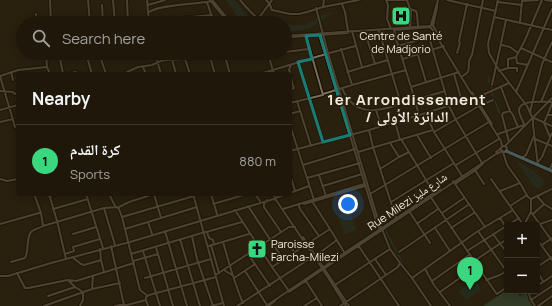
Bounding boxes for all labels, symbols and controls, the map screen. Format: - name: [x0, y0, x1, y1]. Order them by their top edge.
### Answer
- hospital icon: Centre de Santé de Madjorio: [390, 5, 412, 27]
- search box: [16, 16, 292, 60]
- icon: search: [30, 27, 52, 49]
- text: Search here: [62, 28, 145, 49]
- place label: Centre de Santé de Madjorio: [360, 28, 443, 56]
- text: Nearby: [32, 87, 90, 110]
- district label: 1er Arrondissement / الدائرة الأولى: [327, 89, 487, 127]
- text: كرة القدم: [70, 139, 120, 160]
- text: 1: [42, 152, 48, 170]
- text: 880 m: [239, 152, 276, 170]
- text: Sports: [70, 165, 110, 183]
- street label: Rue Milezi شارع مليز: [364, 169, 450, 233]
- your location: [338, 194, 358, 214]
- map controls: [504, 222, 540, 294]
- button: +: [504, 222, 540, 258]
- place label: Paroisse Farcha-Milezi: [271, 236, 339, 264]
- church icon: Paroisse Farcha-Milezi: [246, 238, 268, 260]
- pin: 1: [457, 257, 483, 290]
- button: −: [504, 258, 540, 294]

